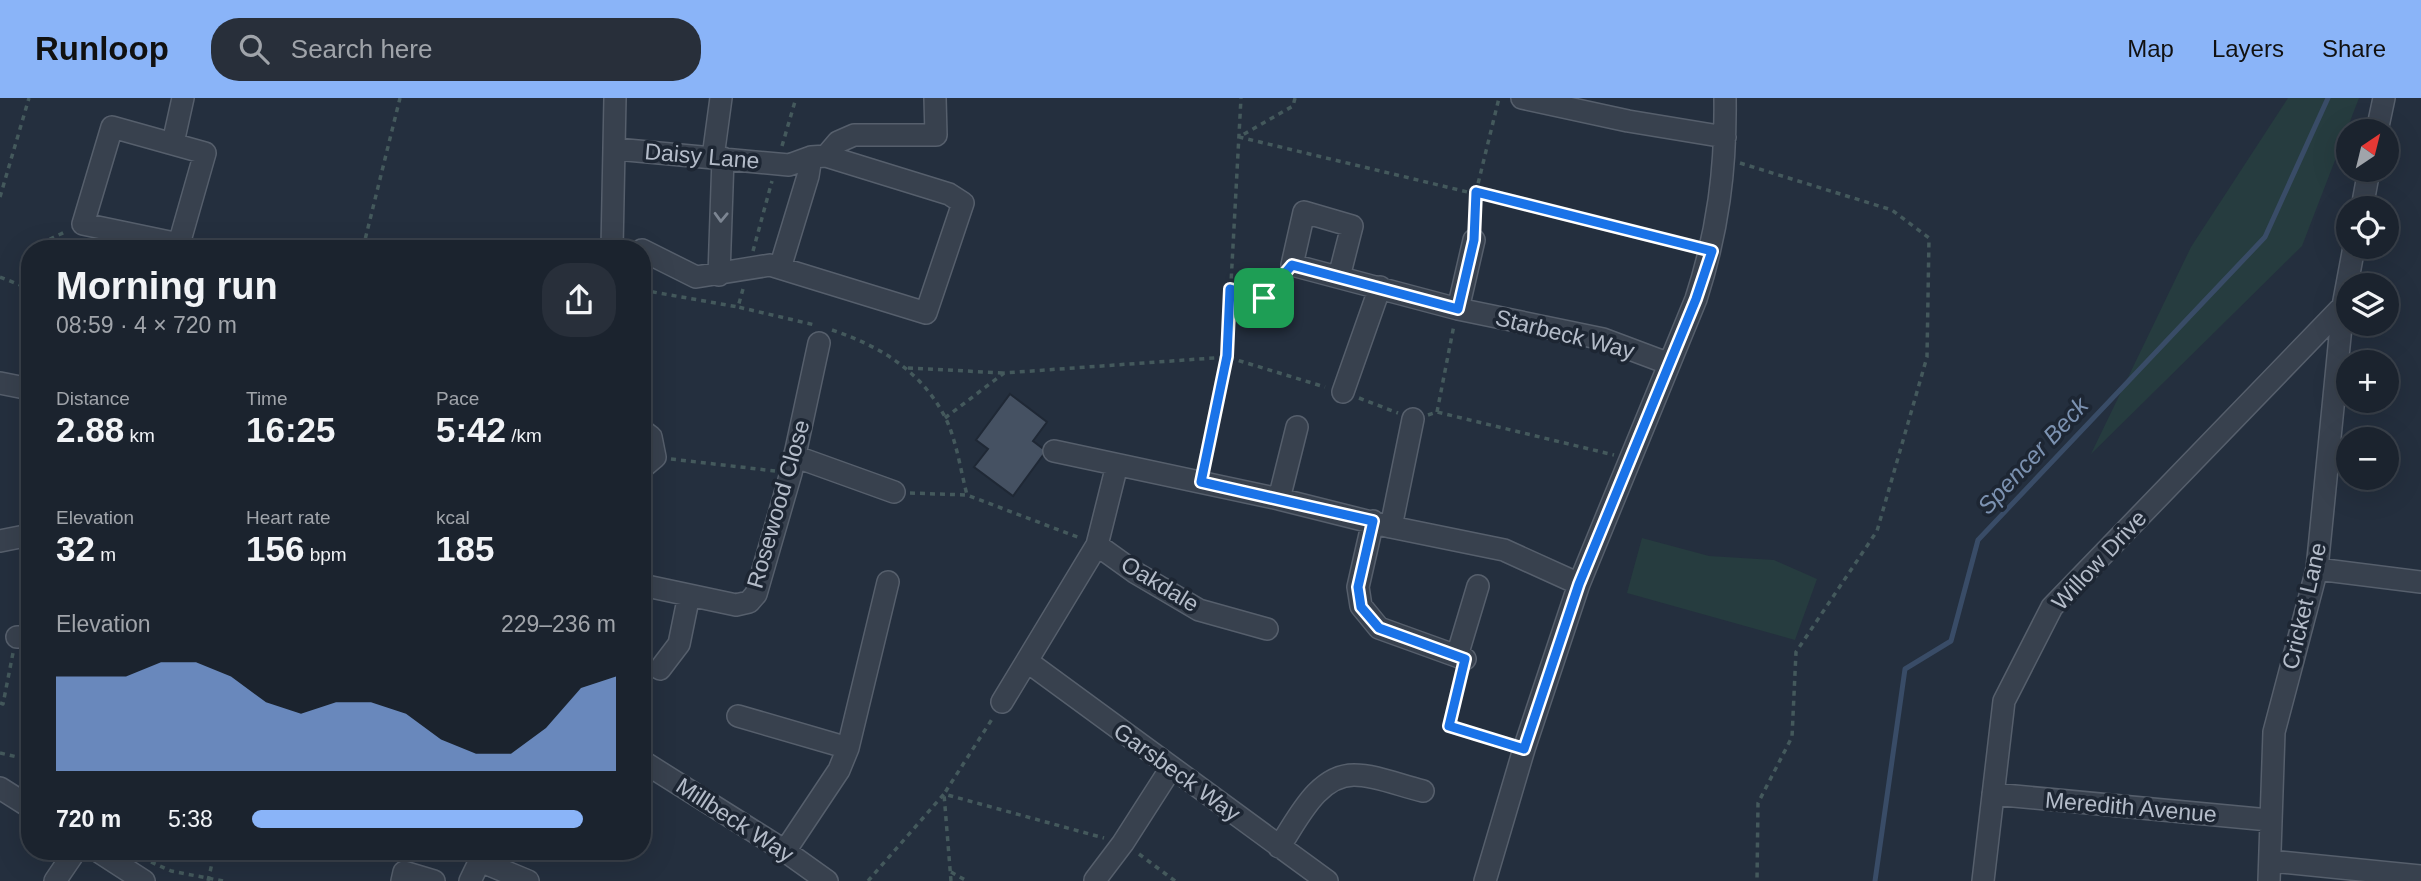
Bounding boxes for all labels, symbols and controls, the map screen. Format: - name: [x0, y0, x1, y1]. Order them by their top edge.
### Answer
- search box: [211, 18, 701, 81]
- text: Runloop: [35, 30, 169, 67]
- icon: search: [235, 30, 273, 68]
- text: Search here: [291, 34, 432, 64]
- text: Map: [2127, 35, 2174, 62]
- text: Layers: [2212, 35, 2284, 62]
- text: Share: [2322, 35, 2386, 62]
- north arrow: [2336, 119, 2399, 182]
- map controls: [2336, 119, 2399, 490]
- street label: Daisy Lane: [644, 138, 760, 174]
- button: locate: [2336, 196, 2399, 259]
- one-way arrow: [713, 211, 728, 222]
- button: share: [542, 263, 616, 337]
- text: Morning run: [56, 265, 278, 307]
- pin: [1234, 268, 1294, 328]
- button: layers: [2336, 273, 2399, 336]
- icon: arrive: [1245, 279, 1283, 317]
- street label: Starbeck Way: [1493, 304, 1638, 364]
- text: 08:59 · 4 × 720 m: [56, 312, 237, 338]
- button: +: [2336, 350, 2399, 413]
- text: Distance: [56, 388, 130, 409]
- text: Time: [246, 388, 288, 409]
- text: Pace: [436, 388, 479, 409]
- water label: Spencer Beck: [1972, 390, 2095, 520]
- text: 2.88: [56, 410, 124, 449]
- text: 16:25: [246, 410, 336, 449]
- text: 5:42: [436, 410, 506, 449]
- street label: Rosewood Close: [742, 417, 814, 591]
- text: km: [124, 425, 155, 446]
- text: /km: [506, 425, 542, 446]
- button: −: [2336, 427, 2399, 490]
- street label: Willow Drive: [2046, 505, 2152, 615]
- text: Elevation: [56, 507, 134, 528]
- text: Heart rate: [246, 507, 330, 528]
- text: kcal: [436, 507, 470, 528]
- text: 32: [56, 529, 95, 568]
- text: 156: [246, 529, 304, 568]
- text: 185: [436, 529, 494, 568]
- street label: Cricket Lane: [2277, 540, 2331, 672]
- text: m: [95, 544, 116, 565]
- text: bpm: [304, 544, 347, 565]
- street label: Oakdale: [1117, 551, 1203, 617]
- text: Elevation: [56, 611, 151, 637]
- text: 229–236 m: [501, 611, 616, 637]
- street label: Garsbeck Way: [1109, 717, 1246, 827]
- street label: Millbeck Way: [671, 772, 799, 868]
- street label: Meredith Avenue: [2044, 787, 2218, 827]
- text: 720 m: [56, 806, 121, 832]
- text: 5:38: [168, 806, 213, 832]

